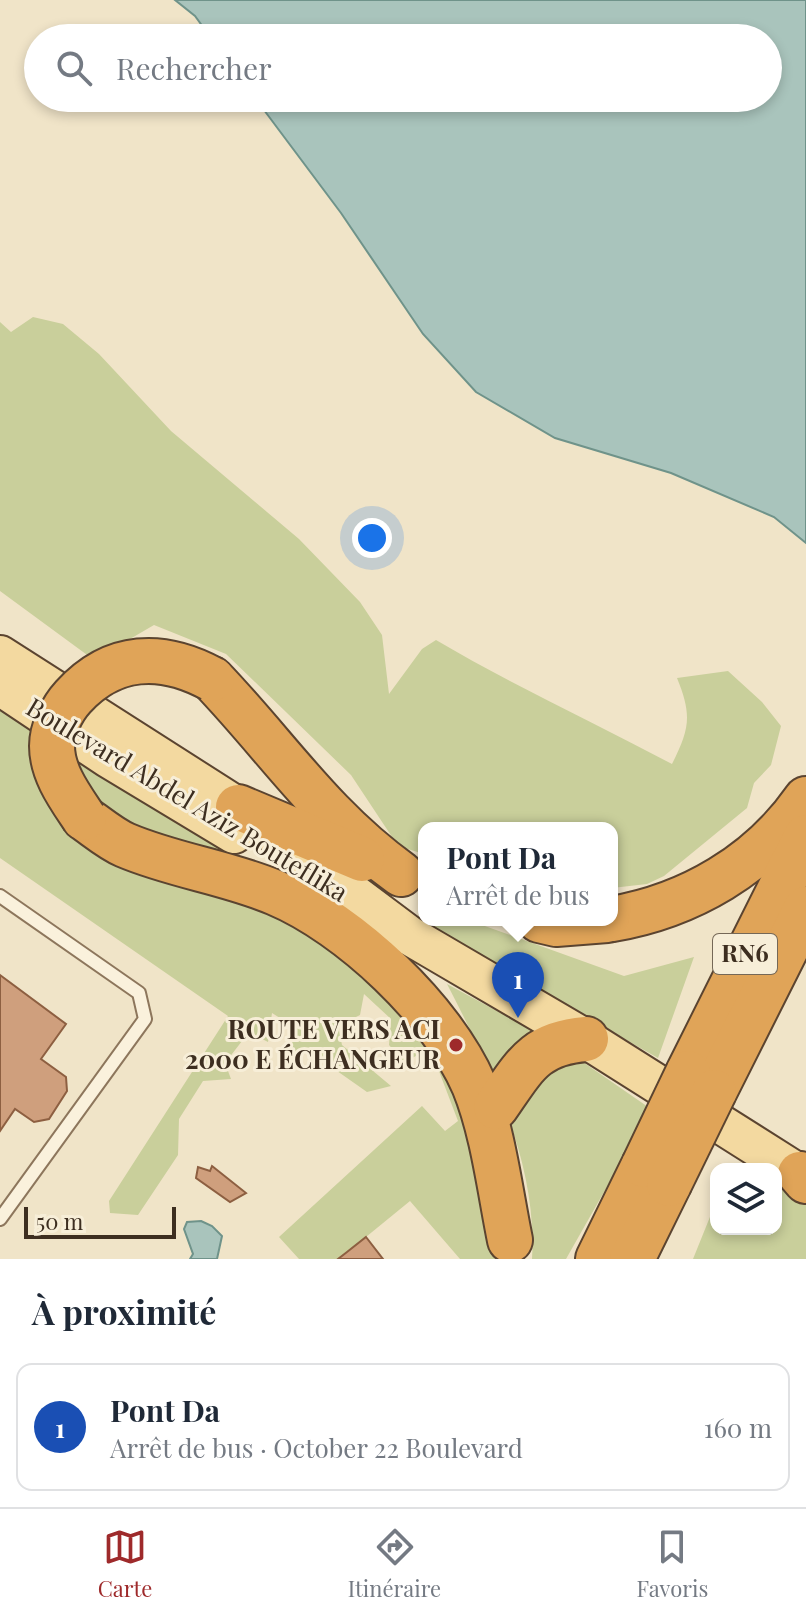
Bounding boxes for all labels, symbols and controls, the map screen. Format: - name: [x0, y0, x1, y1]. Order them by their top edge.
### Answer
- search box: [24, 24, 782, 112]
- icon: search: [52, 46, 96, 90]
- text: Rechercher: [116, 48, 272, 88]
- your location: [352, 518, 392, 558]
- street label: Boulevard Abdel Aziz Bouteflika: [21, 689, 355, 909]
- popup: [418, 822, 618, 926]
- text: Pont Da: [446, 837, 556, 877]
- text: Arrêt de bus: [446, 877, 590, 912]
- road number: RN6: [713, 934, 777, 974]
- pin: 1: [492, 952, 544, 1018]
- place label: ROUTE VERS ACI 2000 E ÉCHANGEUR: [185, 1011, 441, 1076]
- marker: ROUTE VERS ACI 2000 E ÉCHANGEUR: [447, 1036, 465, 1054]
- map controls: [710, 1163, 782, 1235]
- button: layers: [710, 1163, 782, 1235]
- scale bar: [24, 1203, 176, 1239]
- text: 50 m: [36, 1206, 83, 1236]
- text: À proximité: [32, 1288, 216, 1334]
- text: Pont Da: [110, 1390, 220, 1430]
- text: 1: [55, 1410, 65, 1445]
- text: 160 m: [704, 1410, 772, 1445]
- text: Arrêt de bus · October 22 Boulevard: [110, 1430, 523, 1465]
- tab: Carte: [98, 1525, 152, 1603]
- tab: Itinéraire: [348, 1525, 441, 1603]
- tab: Favoris: [637, 1525, 708, 1603]

